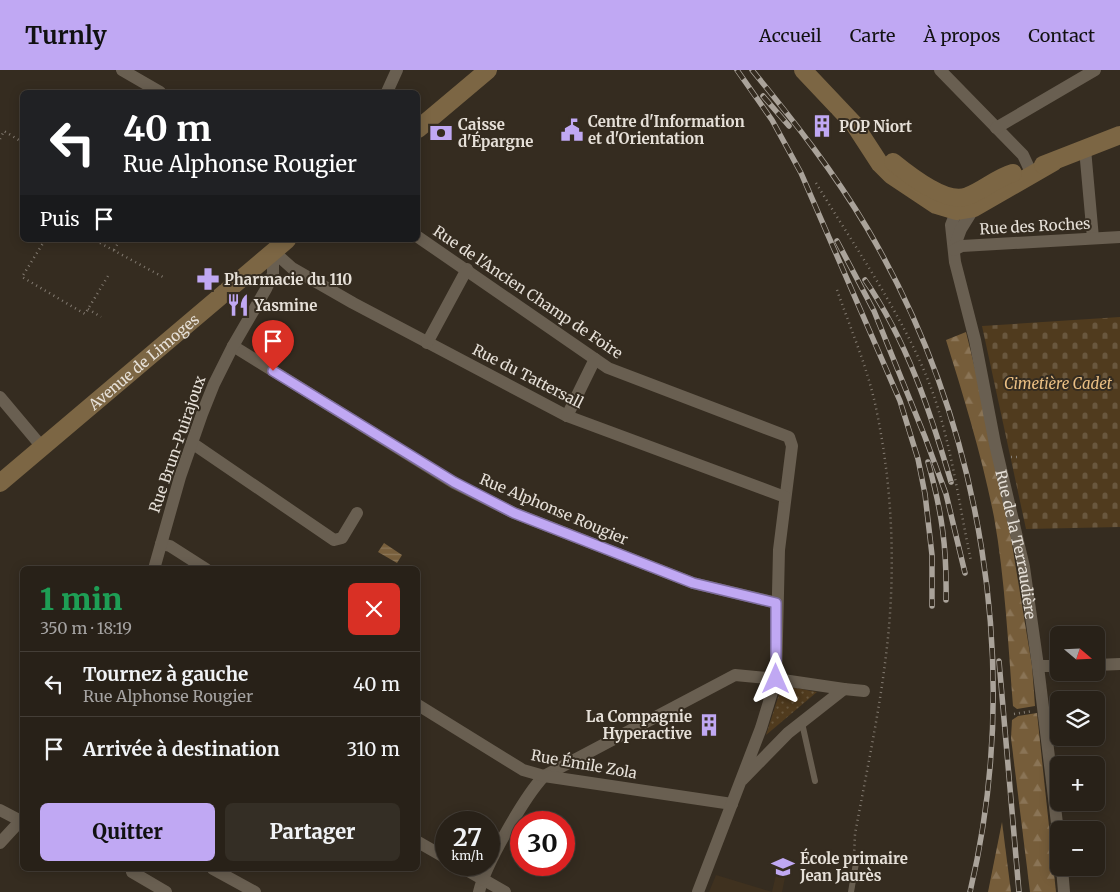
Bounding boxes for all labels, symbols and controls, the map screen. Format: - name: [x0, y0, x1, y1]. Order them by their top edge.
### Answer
- text: Turnly: [25, 20, 107, 51]
- text: Accueil: [759, 24, 822, 47]
- text: Carte: [850, 24, 895, 47]
- text: À propos: [923, 24, 1000, 47]
- text: Contact: [1028, 24, 1095, 47]
- text: 40 m: [123, 107, 211, 151]
- icon: left: [40, 110, 105, 175]
- place label: Centre d'Information et d'Orientation: [588, 112, 745, 148]
- building icon: POP Niort: [809, 113, 835, 139]
- place label: Caisse d'Épargne: [458, 115, 533, 151]
- public building icon: Centre d'Information et d'Orientation: [559, 117, 585, 143]
- place label: POP Niort: [839, 117, 912, 136]
- bank icon: Caisse d'Épargne: [428, 120, 454, 146]
- text: Rue Alphonse Rougier: [123, 150, 357, 178]
- icon: arrive: [90, 205, 118, 233]
- text: Puis: [40, 207, 80, 231]
- street label: Rue des Roches: [979, 214, 1091, 238]
- street label: Rue de l'Ancien Champ de Foire: [430, 221, 626, 363]
- pharmacy icon: Pharmacie du 110: [195, 266, 221, 292]
- place label: Pharmacie du 110: [224, 270, 352, 289]
- restaurant icon: Yasmine: [225, 292, 251, 318]
- place label: Yasmine: [253, 296, 317, 315]
- street label: Avenue de Limoges: [84, 309, 203, 414]
- pin: [252, 320, 294, 371]
- icon: arrive: [259, 327, 287, 355]
- street label: Rue du Tattersall: [469, 340, 587, 412]
- street label: Rue Brun-Puirajoux: [145, 373, 209, 515]
- park label: Cimetière Cadet: [1004, 374, 1113, 393]
- street label: Rue de la Terraudière: [992, 468, 1041, 621]
- street label: Rue Alphonse Rougier: [477, 469, 631, 549]
- text: 1 min: [40, 580, 122, 618]
- button: close: [348, 583, 400, 635]
- text: 350 m · 18:19: [40, 618, 132, 638]
- north arrow: [1050, 626, 1105, 681]
- map controls: [1050, 626, 1105, 876]
- position arrow: [749, 652, 801, 704]
- text: Tournez à gauche: [83, 662, 248, 686]
- icon: left: [40, 670, 68, 698]
- text: 40 m: [353, 672, 400, 696]
- text: Rue Alphonse Rougier: [83, 686, 253, 706]
- button: layers: [1050, 691, 1105, 746]
- place label: La Compagnie Hyperactive: [586, 707, 692, 743]
- building icon: La Compagnie Hyperactive: [696, 712, 722, 738]
- icon: arrive: [40, 735, 68, 763]
- text: Arrivée à destination: [83, 737, 280, 761]
- text: 310 m: [347, 737, 400, 761]
- street label: Rue Émile Zola: [530, 744, 639, 783]
- button: +: [1050, 756, 1105, 811]
- button: Quitter: [40, 803, 215, 861]
- button: Partager: [225, 803, 400, 861]
- speed limit sign: 30: [510, 811, 575, 876]
- text: 27: [453, 821, 482, 853]
- button: −: [1050, 821, 1105, 876]
- text: km/h: [452, 848, 483, 863]
- place label: École primaire Jean Jaurès: [799, 848, 908, 885]
- school or university icon: École primaire Jean Jaurès: [770, 854, 796, 880]

